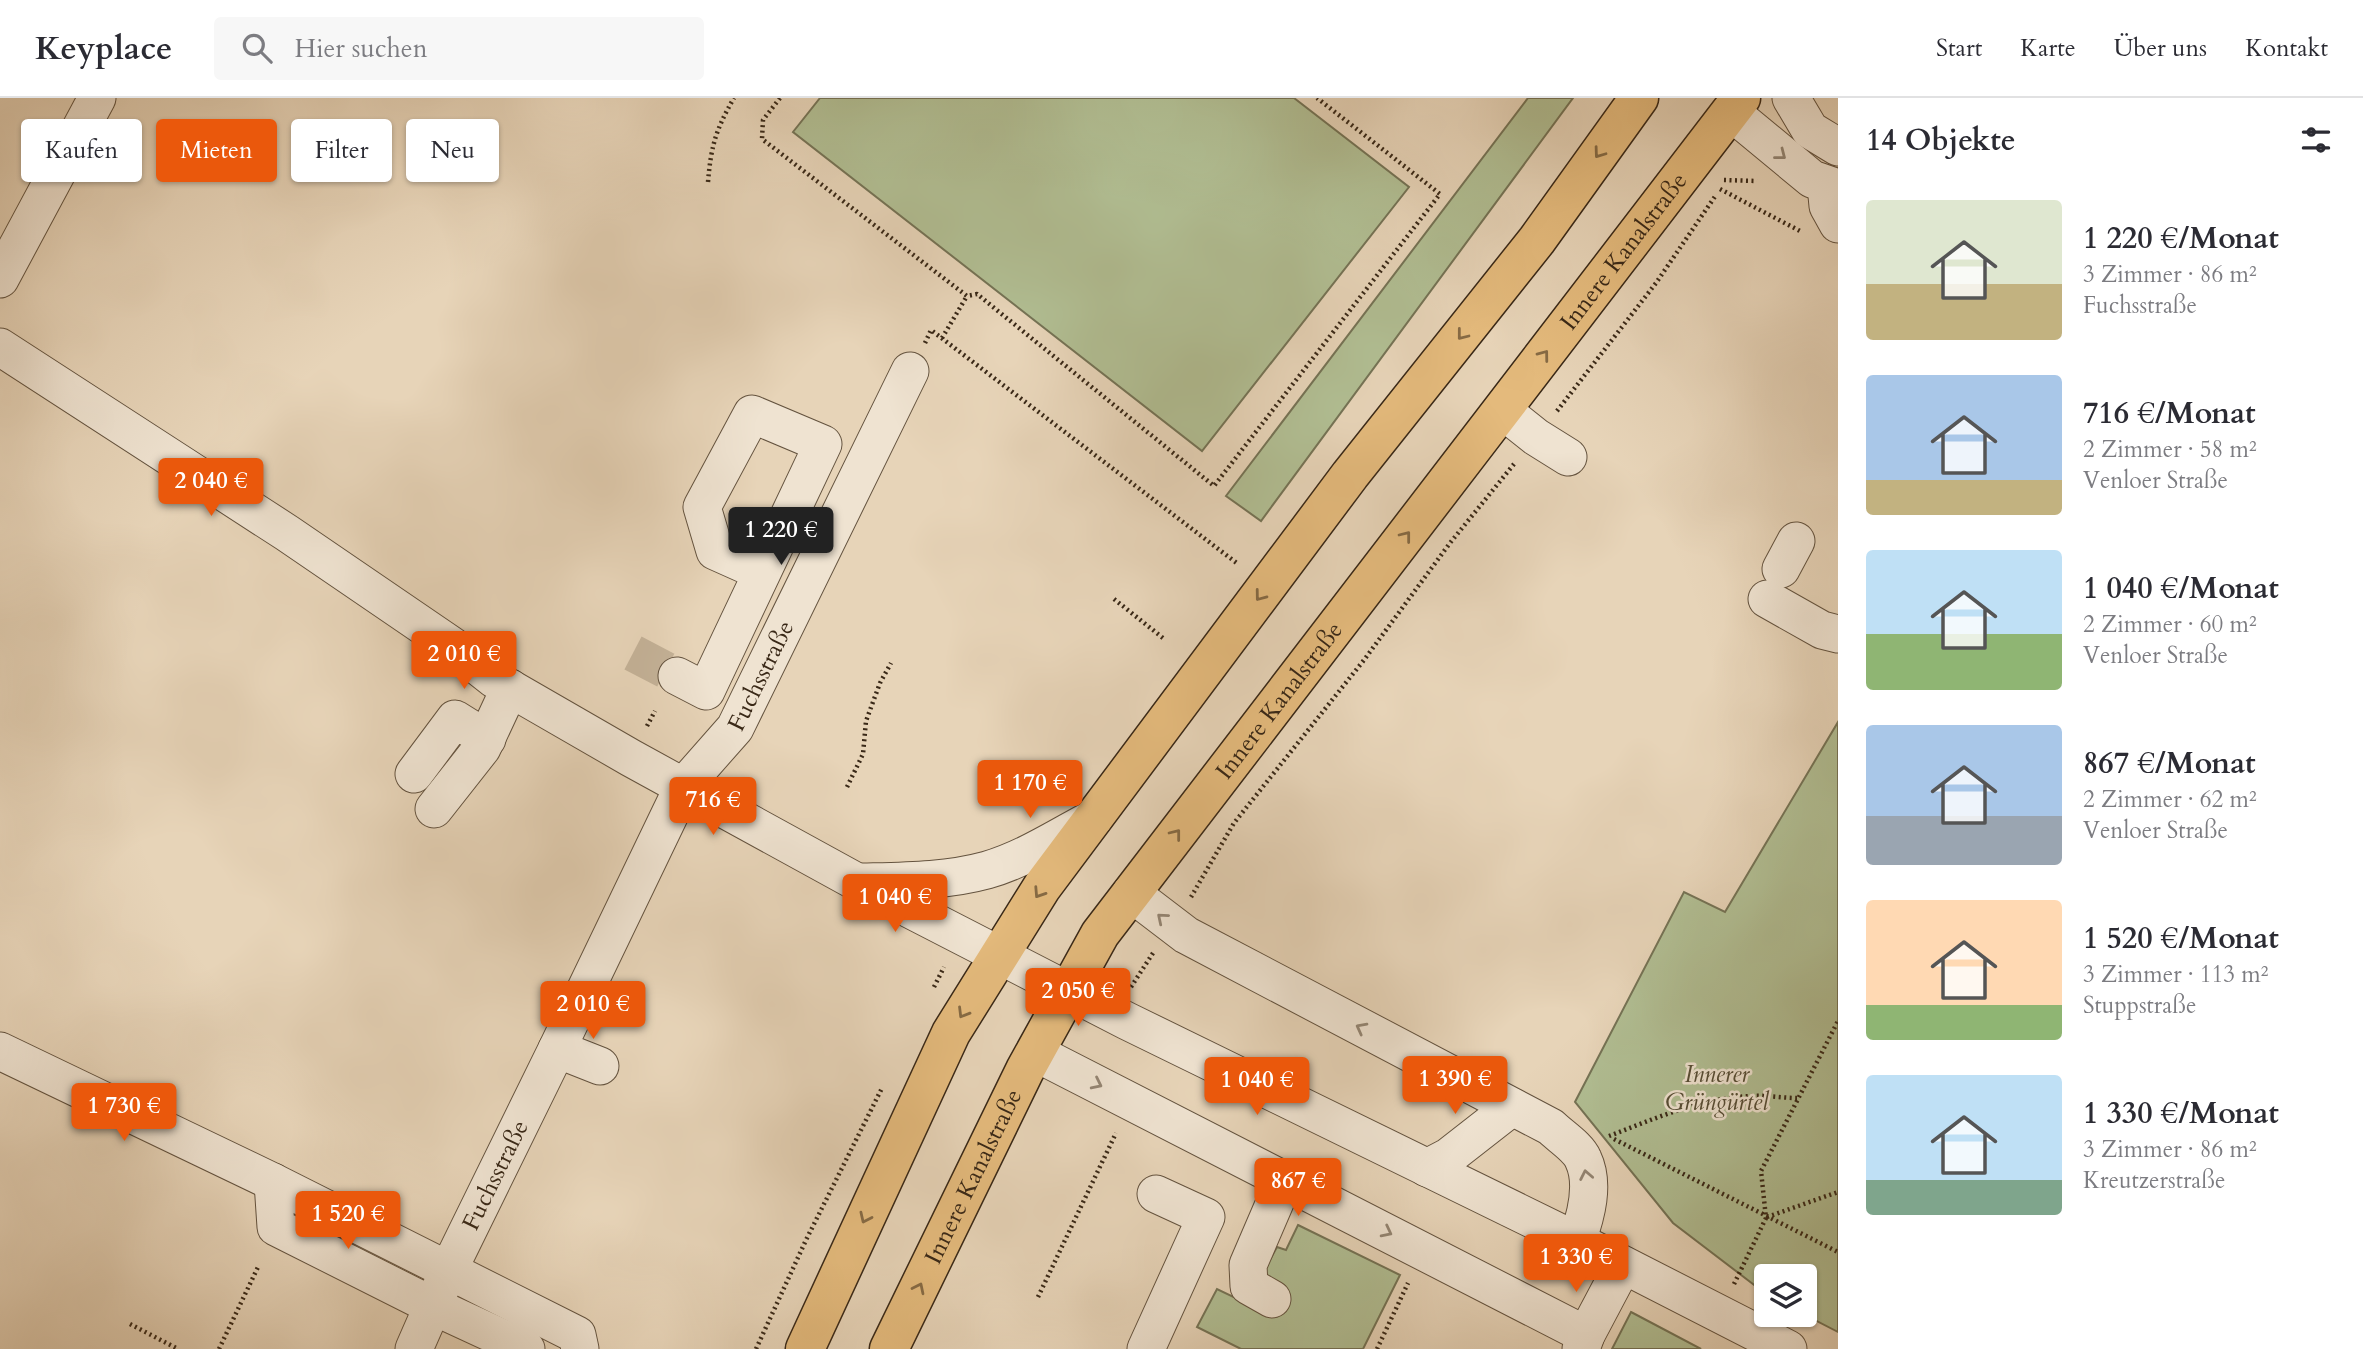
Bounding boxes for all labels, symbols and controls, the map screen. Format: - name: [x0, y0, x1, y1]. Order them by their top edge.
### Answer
- search box: [214, 17, 704, 80]
- text: Keyplace: [35, 26, 172, 71]
- icon: search: [238, 29, 276, 67]
- text: Hier suchen: [294, 31, 427, 66]
- text: Start: [1936, 32, 1982, 65]
- text: Karte: [2020, 32, 2076, 65]
- text: Über uns: [2114, 32, 2207, 65]
- text: Kontakt: [2245, 32, 2328, 65]
- chip: Kaufen: [21, 119, 142, 182]
- chip: Mieten: [156, 119, 277, 182]
- chip: Filter: [291, 119, 392, 182]
- chip: Neu: [406, 119, 499, 182]
- text: 14 Objekte: [1866, 120, 2016, 161]
- icon: filters: [2297, 121, 2335, 159]
- one-way arrow: [1595, 145, 1607, 158]
- one-way arrow: [1774, 147, 1786, 160]
- street label: Innere Kanalstraße: [1553, 166, 1695, 337]
- text: 1 220 €/Monat: [2083, 218, 2279, 259]
- icon: home: [1922, 228, 2006, 312]
- text: 3 Zimmer · 86 m²: [2083, 259, 2257, 290]
- text: Fuchsstraße: [2083, 290, 2197, 321]
- one-way arrow: [1457, 327, 1470, 339]
- one-way arrow: [1535, 350, 1548, 363]
- text: 716 €/Monat: [2083, 393, 2255, 434]
- icon: home: [1922, 403, 2006, 487]
- text: 2 Zimmer · 58 m²: [2083, 434, 2257, 465]
- pin: 2 040 €: [146, 458, 276, 518]
- text: 2 040 €: [174, 465, 248, 496]
- text: Venloer Straße: [2083, 465, 2228, 496]
- pin: 1 220 €: [716, 508, 846, 567]
- text: 1 220 €: [744, 514, 818, 545]
- one-way arrow: [1397, 531, 1410, 543]
- text: 1 040 €/Monat: [2083, 568, 2279, 609]
- icon: home: [1922, 578, 2006, 662]
- one-way arrow: [1256, 588, 1268, 601]
- text: 2 Zimmer · 60 m²: [2083, 609, 2257, 640]
- street label: Fuchsstraße: [720, 615, 802, 737]
- street label: Innere Kanalstraße: [1208, 615, 1351, 787]
- pin: 2 010 €: [399, 632, 529, 691]
- text: 2 010 €: [427, 638, 501, 669]
- text: Venloer Straße: [2083, 640, 2228, 671]
- text: 867 €/Monat: [2083, 743, 2255, 784]
- icon: home: [1922, 753, 2006, 837]
- pin: 1 170 €: [965, 760, 1095, 820]
- text: 1 170 €: [993, 767, 1067, 798]
- pin: 716 €: [664, 778, 762, 837]
- text: 716 €: [685, 784, 741, 815]
- text: 2 Zimmer · 62 m²: [2083, 784, 2257, 815]
- text: Venloer Straße: [2083, 815, 2228, 846]
- one-way arrow: [1168, 829, 1181, 842]
- pin: 1 040 €: [830, 874, 960, 934]
- text: 1 040 €: [858, 881, 932, 912]
- one-way arrow: [1034, 885, 1047, 898]
- one-way arrow: [1157, 914, 1170, 926]
- text: 1 520 €/Monat: [2083, 918, 2279, 959]
- icon: home: [1922, 928, 2006, 1012]
- text: 3 Zimmer · 113 m²: [2083, 959, 2268, 990]
- pin: 2 050 €: [1013, 968, 1143, 1028]
- text: 2 050 €: [1041, 975, 1115, 1006]
- pin: 2 010 €: [528, 982, 658, 1041]
- text: 2 010 €: [556, 988, 630, 1019]
- text: Stuppstraße: [2083, 990, 2196, 1021]
- one-way arrow: [959, 1006, 972, 1019]
- one-way arrow: [1356, 1022, 1368, 1036]
- pin: 1 390 €: [1390, 1056, 1520, 1116]
- pin: 1 040 €: [1192, 1058, 1322, 1117]
- park label: Innerer Grüngürtel: [1665, 1058, 1770, 1119]
- text: 1 390 €: [1418, 1063, 1492, 1094]
- text: 1 040 €: [1220, 1064, 1294, 1095]
- one-way arrow: [1090, 1076, 1102, 1090]
- pin: 1 730 €: [59, 1084, 189, 1143]
- street label: Innere Kanalstraße: [917, 1084, 1030, 1270]
- text: 1 730 €: [87, 1090, 161, 1121]
- text: 1 330 €/Monat: [2083, 1093, 2279, 1134]
- icon: home: [1922, 1103, 2006, 1187]
- street label: Fuchsstraße: [455, 1115, 537, 1236]
- text: 3 Zimmer · 86 m²: [2083, 1134, 2257, 1165]
- pin: 867 €: [1249, 1158, 1347, 1218]
- text: 867 €: [1270, 1165, 1326, 1196]
- text: Kreutzerstraße: [2083, 1165, 2225, 1196]
- one-way arrow: [1580, 1169, 1595, 1181]
- pin: 1 520 €: [283, 1192, 413, 1251]
- text: 1 520 €: [311, 1198, 385, 1229]
- one-way arrow: [860, 1211, 874, 1223]
- one-way arrow: [1380, 1223, 1392, 1237]
- pin: 1 330 €: [1511, 1234, 1641, 1294]
- text: 1 330 €: [1539, 1241, 1613, 1272]
- map controls: [1754, 1264, 1817, 1327]
- button: layers: [1754, 1264, 1817, 1327]
- one-way arrow: [911, 1283, 925, 1295]

